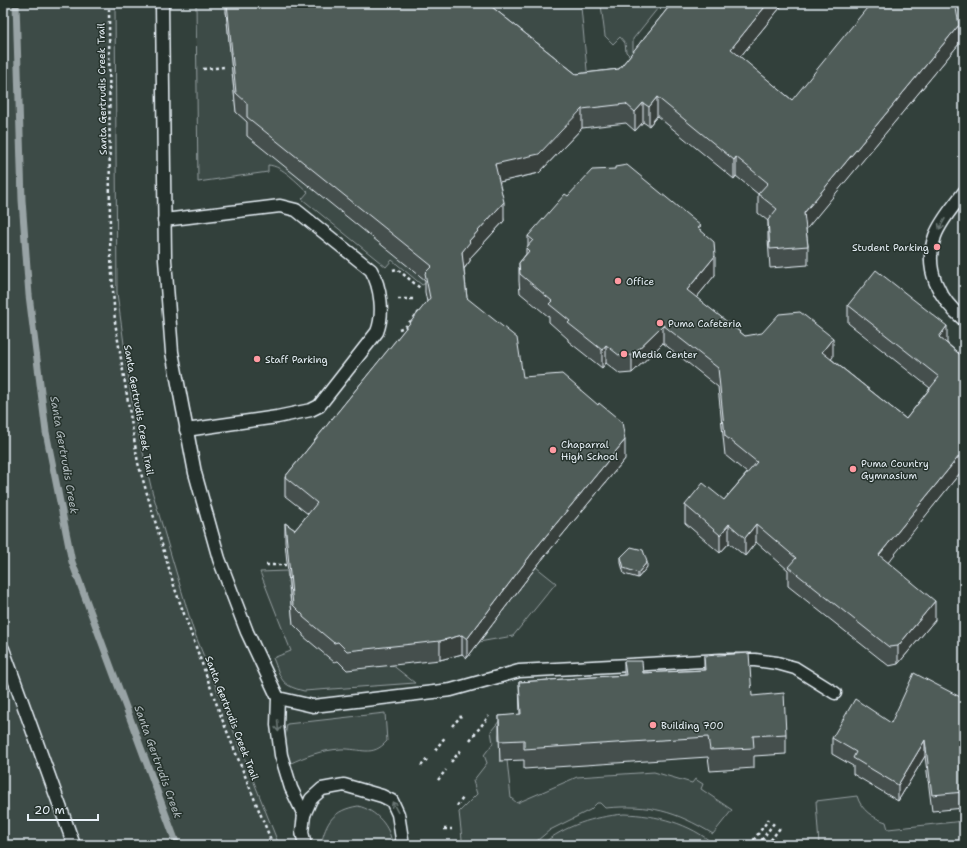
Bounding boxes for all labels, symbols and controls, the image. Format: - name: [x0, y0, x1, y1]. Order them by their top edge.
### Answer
- street label: Santa Gertrudis Creek Trail: [94, 23, 110, 155]
- one-way arrow: [937, 218, 945, 230]
- place label: Student Parking: [852, 241, 929, 254]
- marker: Student Parking: [932, 242, 942, 252]
- place label: Office: [626, 275, 655, 288]
- marker: Office: [613, 276, 623, 286]
- place label: Puma Cafeteria: [668, 317, 742, 330]
- marker: Puma Cafeteria: [655, 318, 665, 328]
- street label: Santa Gertrudis Creek Trail: [121, 344, 157, 476]
- place label: Media Center: [632, 348, 698, 361]
- marker: Media Center: [619, 349, 629, 359]
- place label: Staff Parking: [265, 353, 328, 366]
- marker: Staff Parking: [252, 354, 262, 364]
- water label: Santa Gertrudis Creek: [46, 395, 82, 516]
- place label: Chaparral High School: [561, 438, 618, 463]
- marker: Chaparral High School: [548, 445, 558, 455]
- place label: Puma Country Gymnasium: [861, 457, 929, 482]
- marker: Puma Country Gymnasium: [848, 464, 858, 474]
- street label: Santa Gertrudis Creek Trail: [202, 654, 262, 782]
- water label: Santa Gertrudis Creek: [131, 703, 186, 821]
- one-way arrow: [274, 719, 281, 732]
- place label: Building 700: [661, 719, 723, 732]
- marker: Building 700: [648, 720, 658, 730]
- scale bar: [28, 796, 98, 822]
- text: 20 m: [34, 802, 65, 818]
- one-way arrow: [390, 802, 398, 814]

